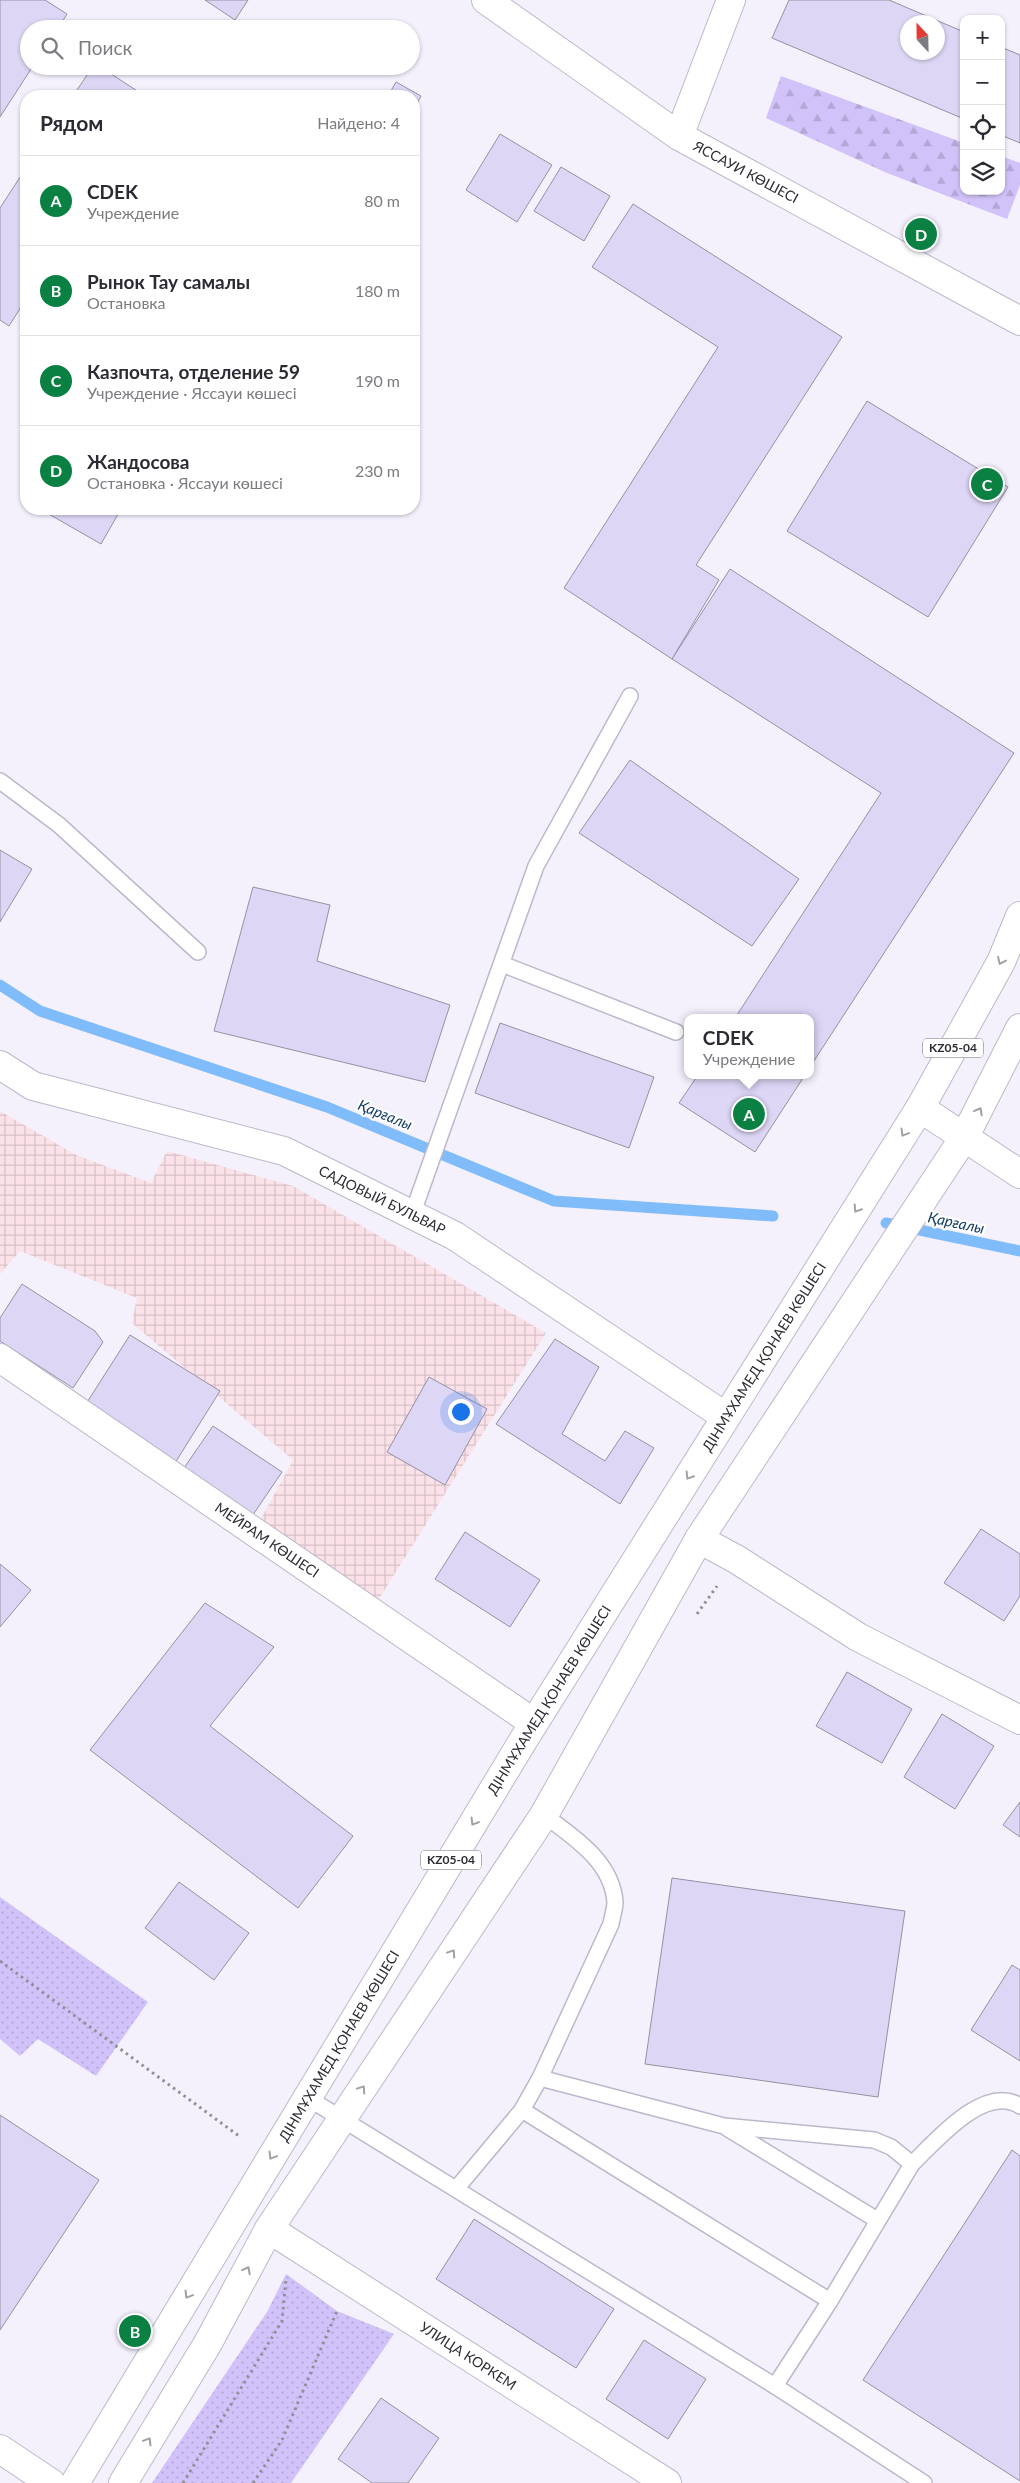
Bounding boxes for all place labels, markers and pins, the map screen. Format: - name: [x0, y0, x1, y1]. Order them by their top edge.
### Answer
- pin: D: [905, 215, 937, 253]
- pin: C: [971, 465, 1003, 503]
- pin: A: [733, 1095, 765, 1133]
- pin: B: [119, 2312, 151, 2350]

